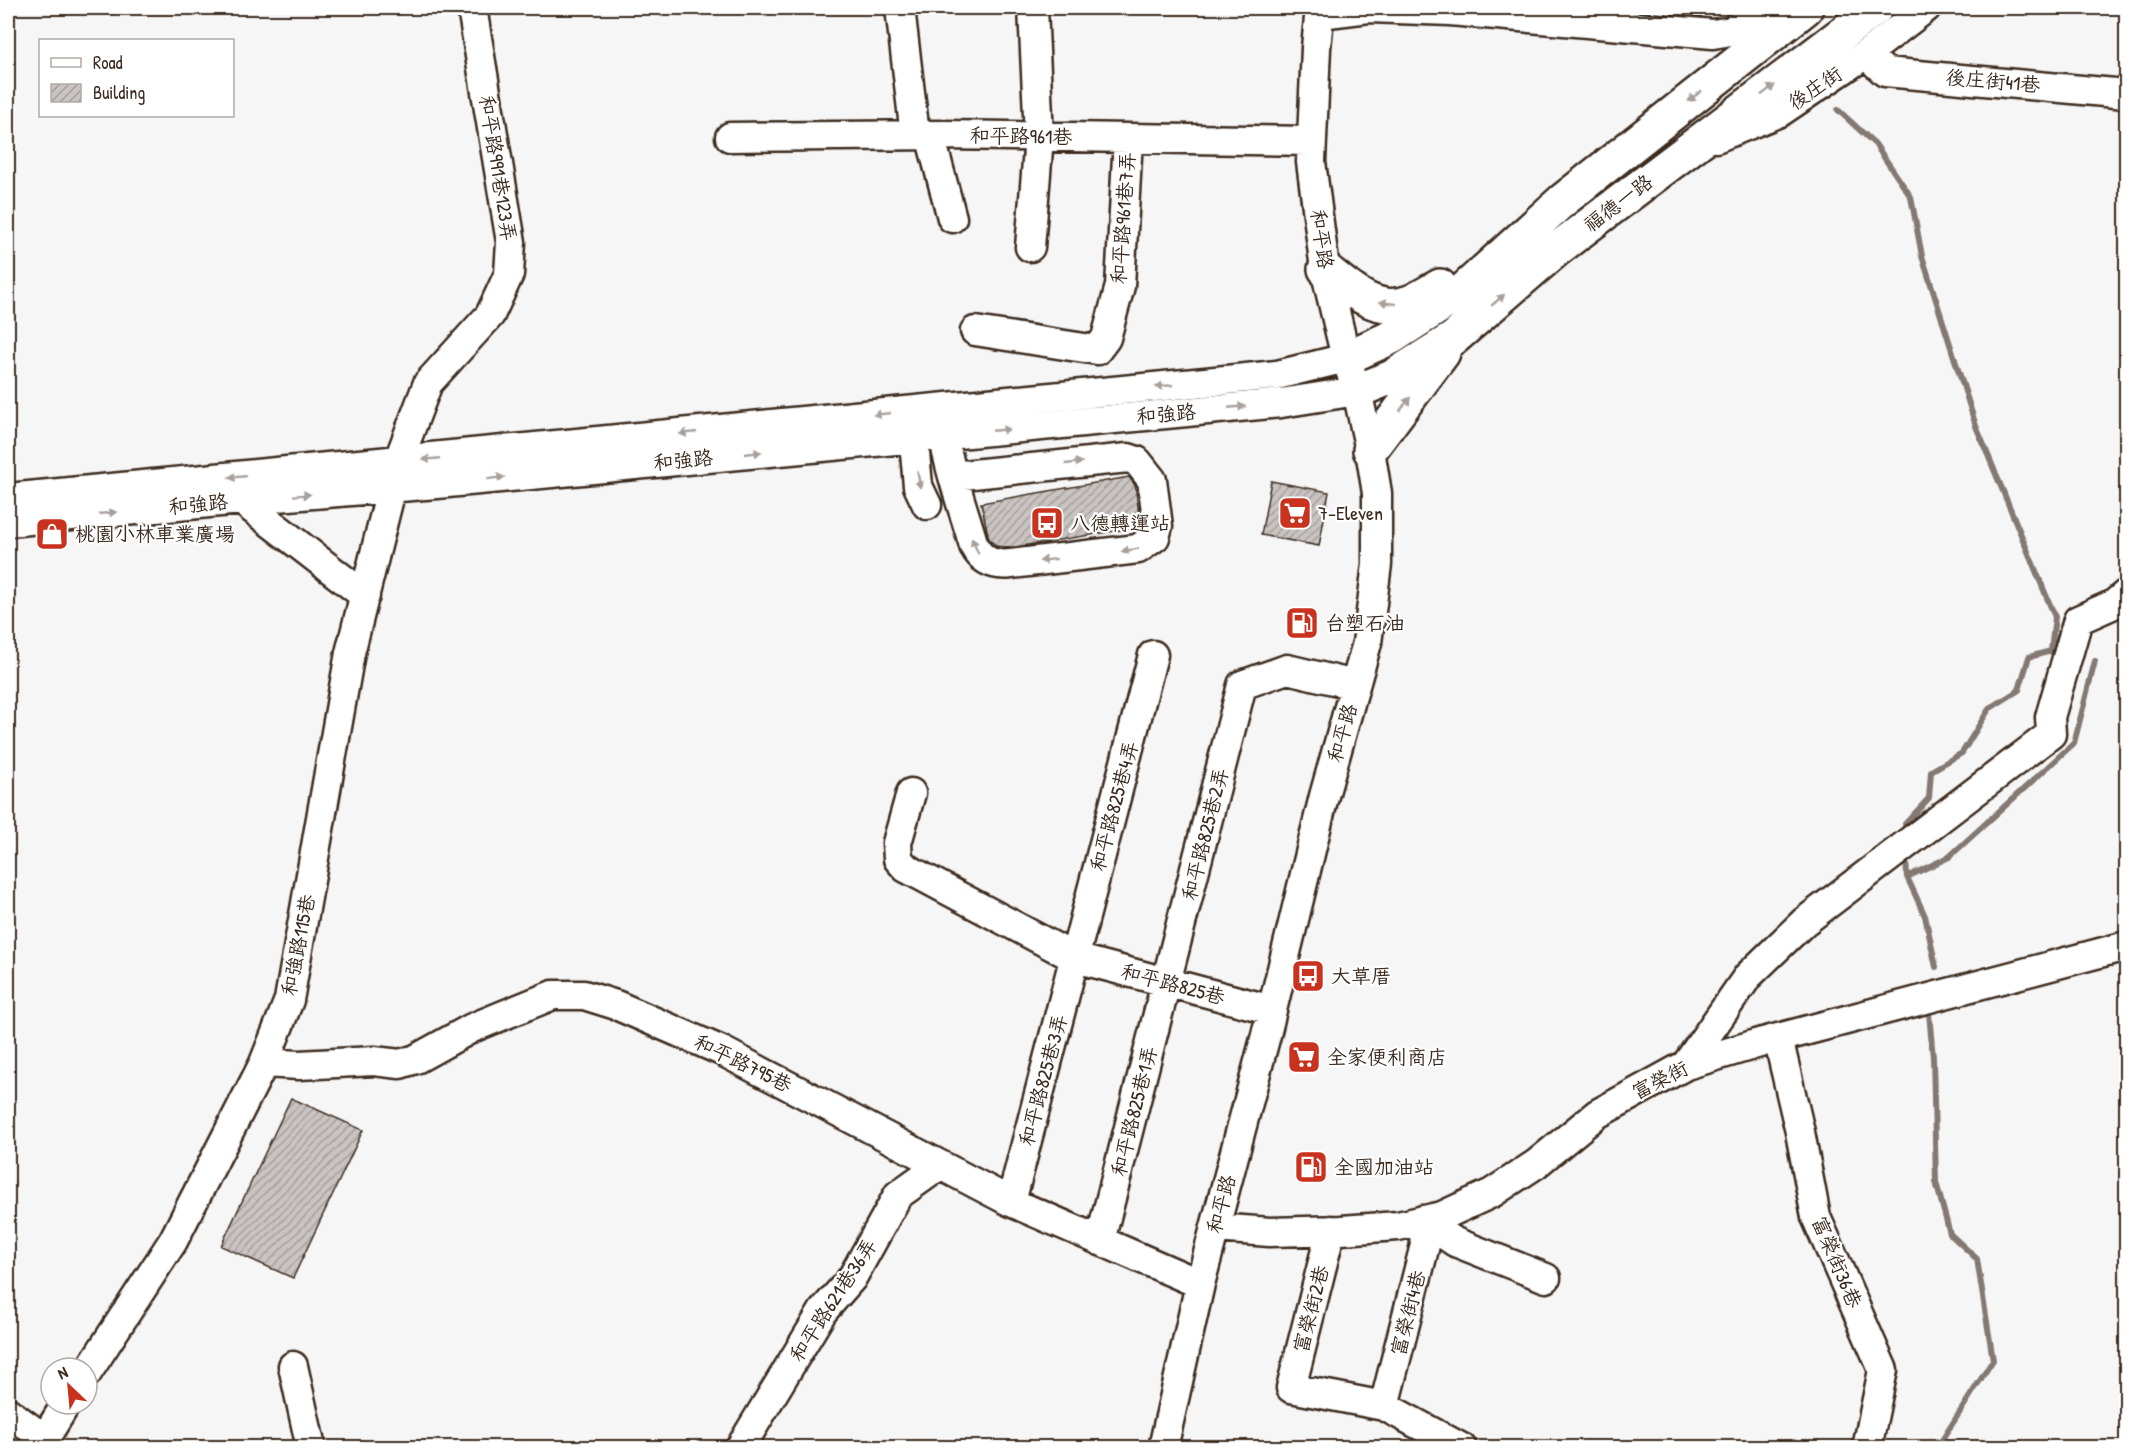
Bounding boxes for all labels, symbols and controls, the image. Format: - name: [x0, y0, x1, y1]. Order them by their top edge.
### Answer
- legend: [39, 39, 234, 117]
- text: Road: [93, 50, 123, 75]
- street label: 後庄街: [1782, 60, 1847, 116]
- street label: 後庄街41巷: [1945, 63, 2042, 98]
- text: Building: [93, 80, 145, 105]
- one-way arrow: [1760, 84, 1775, 96]
- one-way arrow: [1687, 90, 1702, 102]
- street label: 和平路991巷123弄: [474, 93, 523, 243]
- street label: 和平路961巷: [969, 121, 1074, 150]
- street label: 和平路961巷7弄: [1104, 151, 1141, 285]
- street label: 福德一路: [1578, 167, 1659, 237]
- street label: 和平路: [1305, 207, 1340, 272]
- one-way arrow: [1490, 294, 1505, 307]
- one-way arrow: [1378, 299, 1397, 308]
- one-way arrow: [1154, 381, 1173, 391]
- one-way arrow: [1399, 396, 1411, 411]
- street label: 和強路: [1135, 397, 1198, 430]
- one-way arrow: [1227, 402, 1246, 412]
- one-way arrow: [872, 409, 891, 419]
- one-way arrow: [991, 425, 1010, 435]
- one-way arrow: [678, 428, 697, 438]
- street label: 和強路: [652, 443, 715, 476]
- one-way arrow: [743, 448, 762, 458]
- one-way arrow: [422, 454, 441, 464]
- one-way arrow: [1065, 458, 1084, 468]
- one-way arrow: [914, 470, 923, 489]
- one-way arrow: [227, 472, 246, 482]
- one-way arrow: [487, 473, 506, 483]
- street label: 和強路: [167, 487, 230, 520]
- one-way arrow: [292, 490, 311, 500]
- supermarket icon: 7-Eleven: [1277, 495, 1313, 531]
- place label: 7-Eleven: [1318, 499, 1383, 526]
- bus stop icon: 八德轉運站: [1029, 505, 1065, 541]
- one-way arrow: [98, 508, 117, 518]
- place label: 八德轉運站: [1070, 509, 1170, 536]
- shop icon: 桃園小林車業廣場: [34, 516, 70, 552]
- place label: 桃園小林車業廣場: [75, 520, 235, 547]
- one-way arrow: [970, 536, 980, 554]
- one-way arrow: [1120, 546, 1139, 555]
- one-way arrow: [1039, 555, 1058, 565]
- fuel station icon: 台塑石油: [1284, 605, 1320, 641]
- place label: 台塑石油: [1325, 609, 1405, 636]
- street label: 和平路: [1320, 699, 1363, 765]
- street label: 和平路825巷4弄: [1083, 738, 1144, 874]
- street label: 和平路825巷2弄: [1175, 765, 1234, 903]
- street label: 和強路115巷: [274, 891, 321, 998]
- street label: 和平路825巷: [1118, 957, 1229, 1011]
- bus stop icon: 大草厝: [1290, 958, 1326, 994]
- place label: 大草厝: [1331, 962, 1391, 989]
- street label: 和平路825巷3弄: [1012, 1011, 1073, 1149]
- street label: 和平路795巷: [690, 1027, 798, 1098]
- supermarket icon: 全家便利商店: [1286, 1039, 1322, 1075]
- street label: 和平路825巷1弄: [1104, 1043, 1163, 1179]
- place label: 全家便利商店: [1327, 1043, 1447, 1070]
- street label: 富榮街: [1627, 1054, 1693, 1105]
- fuel station icon: 全國加油站: [1293, 1149, 1329, 1185]
- place label: 全國加油站: [1334, 1153, 1434, 1180]
- street label: 和平路: [1200, 1170, 1242, 1236]
- street label: 富榮街36巷: [1806, 1212, 1869, 1313]
- street label: 和平路621巷36弄: [783, 1233, 882, 1366]
- street label: 富榮街2巷: [1287, 1261, 1335, 1356]
- street label: 富榮街4巷: [1384, 1266, 1431, 1359]
- north arrow: [39, 1356, 99, 1416]
- text: N: [54, 1361, 72, 1384]

